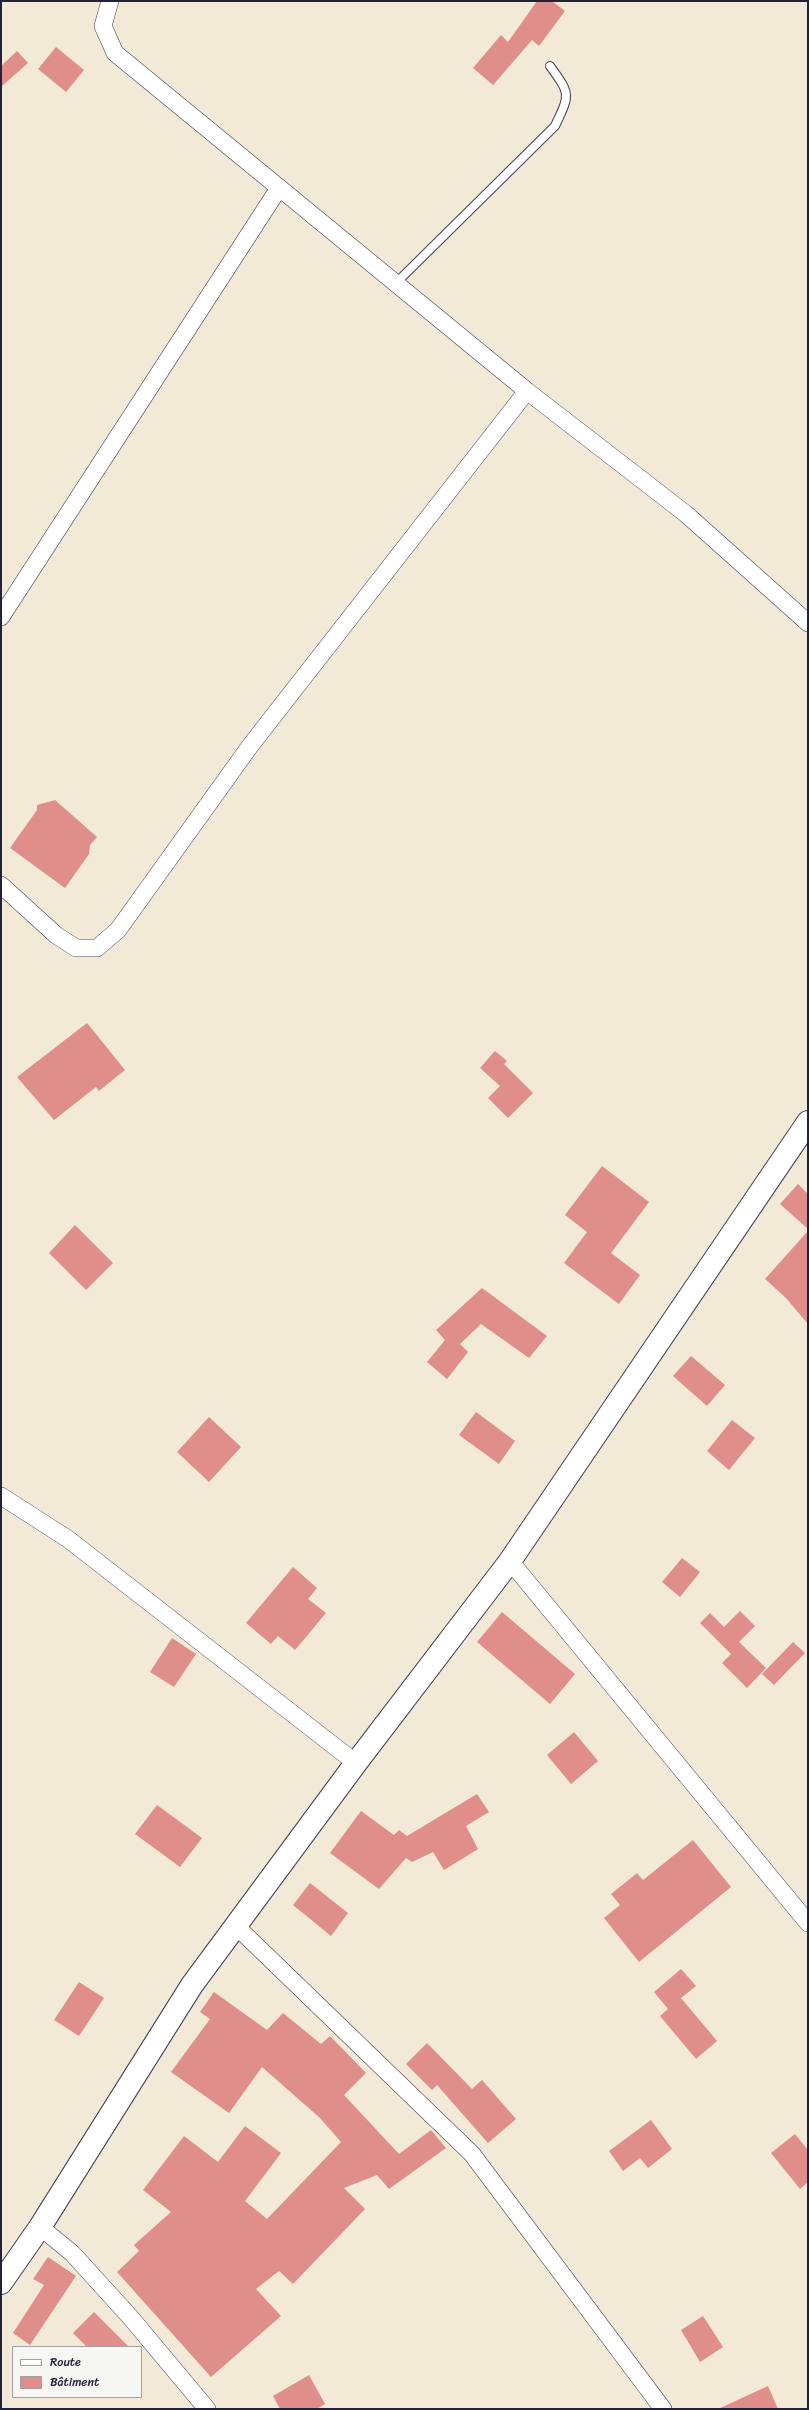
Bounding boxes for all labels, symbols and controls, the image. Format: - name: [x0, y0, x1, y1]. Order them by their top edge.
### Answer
- legend: [12, 2346, 142, 2398]
- text: Route: [50, 2351, 81, 2373]
- text: Bâtiment: [50, 2371, 99, 2393]

